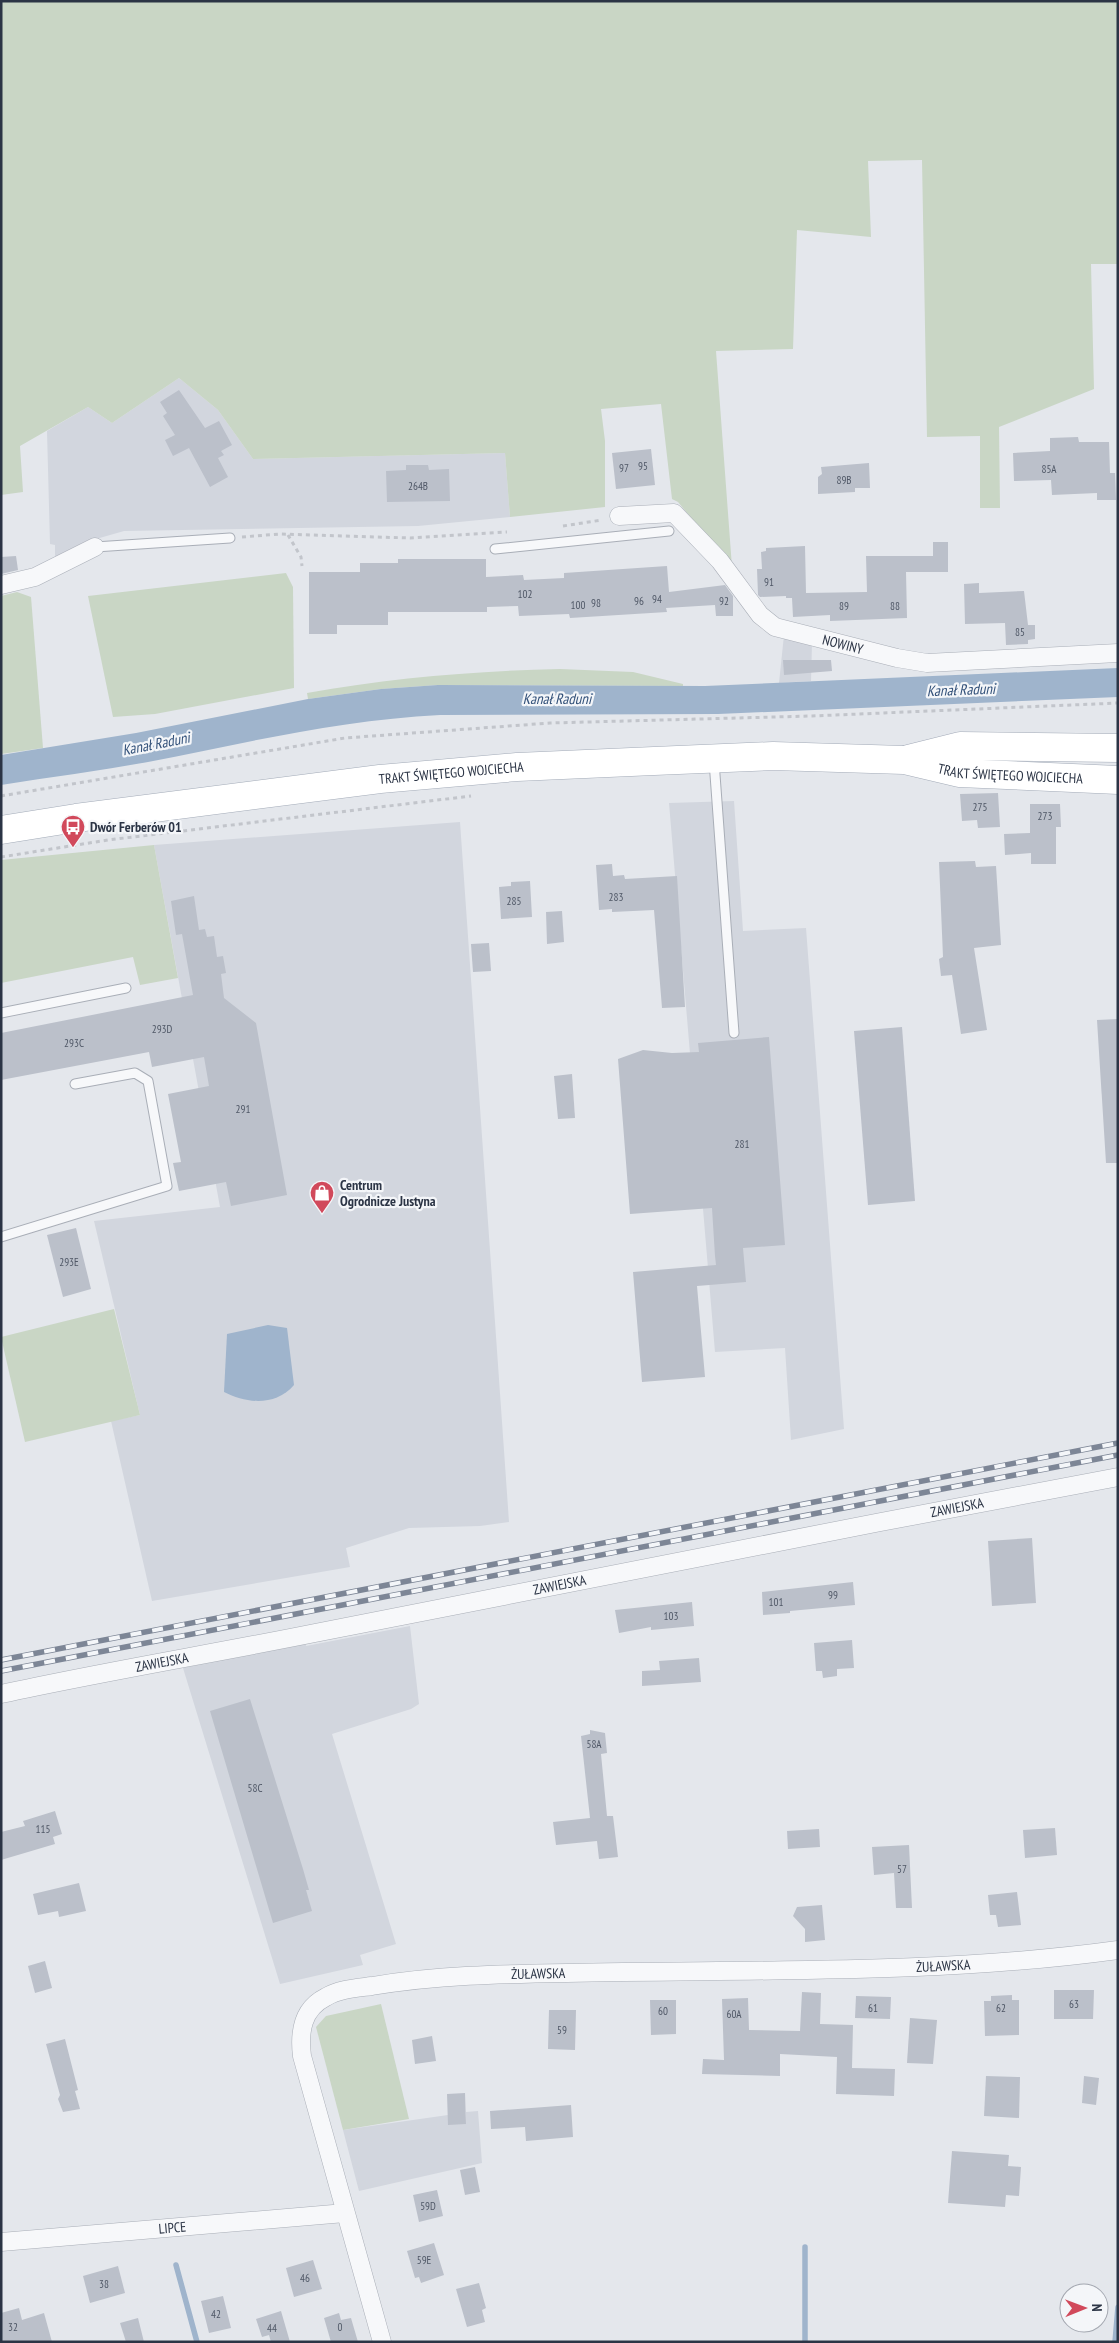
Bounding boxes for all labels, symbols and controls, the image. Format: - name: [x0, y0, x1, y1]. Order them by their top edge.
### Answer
- house number: 95: [638, 459, 648, 473]
- house number: 97: [619, 461, 629, 475]
- house number: 85A: [1041, 462, 1057, 476]
- house number: 89B: [836, 473, 852, 487]
- house number: 264B: [408, 479, 428, 493]
- house number: 91: [764, 575, 774, 589]
- house number: 102: [518, 587, 532, 601]
- house number: 94: [652, 592, 662, 606]
- house number: 96: [634, 594, 644, 608]
- house number: 92: [719, 594, 729, 608]
- house number: 98: [591, 596, 601, 610]
- house number: 100: [571, 598, 585, 612]
- house number: 89: [839, 599, 849, 613]
- house number: 88: [890, 599, 900, 613]
- house number: 85: [1015, 625, 1025, 639]
- street label: NOWINY: [820, 630, 866, 658]
- water label: Kanał Raduni: [926, 679, 997, 700]
- water label: Kanał Raduni: [523, 689, 593, 708]
- water label: Kanał Raduni: [121, 727, 193, 759]
- street label: TRAKT ŚWIĘTEGO WOJCIECHA: [378, 758, 524, 788]
- street label: TRAKT ŚWIĘTEGO WOJCIECHA: [936, 759, 1084, 787]
- house number: 275: [973, 800, 987, 814]
- house number: 273: [1038, 809, 1052, 823]
- bus stop icon: Dwór Ferberów 01: [60, 814, 86, 848]
- place label: Dwór Ferberów 01: [90, 818, 182, 836]
- house number: 283: [609, 890, 623, 904]
- house number: 285: [507, 894, 521, 908]
- house number: 293D: [152, 1022, 173, 1036]
- house number: 293C: [64, 1036, 84, 1050]
- house number: 291: [236, 1102, 250, 1116]
- house number: 281: [735, 1137, 749, 1151]
- place label: Centrum Ogrodnicze Justyna: [340, 1176, 436, 1210]
- shop icon: Centrum Ogrodnicze Justyna: [309, 1180, 335, 1214]
- house number: 293E: [59, 1255, 79, 1269]
- street label: ZAWIEJSKA: [929, 1493, 985, 1521]
- street label: ZAWIEJSKA: [532, 1571, 588, 1599]
- house number: 99: [828, 1588, 838, 1602]
- house number: 101: [769, 1595, 783, 1609]
- house number: 103: [664, 1609, 678, 1623]
- street label: ZAWIEJSKA: [134, 1648, 190, 1676]
- house number: 58A: [586, 1737, 602, 1751]
- house number: 58C: [248, 1781, 262, 1795]
- house number: 115: [36, 1822, 50, 1836]
- house number: 57: [897, 1862, 907, 1876]
- street label: ŻUŁAWSKA: [916, 1955, 971, 1976]
- street label: ŻUŁAWSKA: [511, 1964, 566, 1983]
- house number: 63: [1069, 1997, 1079, 2011]
- house number: 61: [868, 2001, 878, 2015]
- house number: 62: [996, 2001, 1006, 2015]
- house number: 60: [658, 2004, 668, 2018]
- house number: 60A: [726, 2007, 742, 2021]
- house number: 59: [557, 2023, 567, 2037]
- house number: 59D: [420, 2199, 436, 2213]
- street label: LIPCE: [158, 2217, 187, 2238]
- house number: 59E: [417, 2253, 432, 2267]
- house number: 46: [300, 2271, 310, 2285]
- house number: 38: [99, 2277, 109, 2291]
- north arrow: [1059, 2283, 1109, 2333]
- text: N: [1088, 2304, 1106, 2312]
- house number: 42: [211, 2307, 221, 2321]
- house number: 32: [8, 2320, 18, 2334]
- house number: 0: [338, 2320, 343, 2334]
- house number: 44: [267, 2321, 277, 2335]

